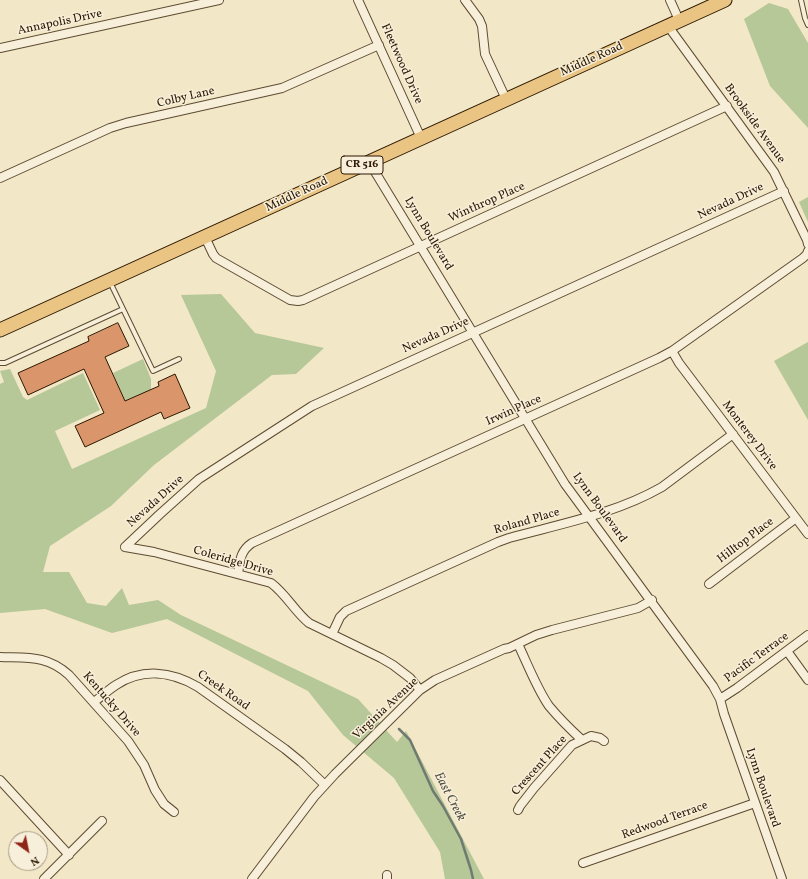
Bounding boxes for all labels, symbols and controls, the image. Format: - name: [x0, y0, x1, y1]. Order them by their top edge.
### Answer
- street label: Annapolis Drive: [16, 7, 104, 39]
- street label: Fleetwood Drive: [377, 22, 425, 106]
- street label: Middle Road: [558, 40, 626, 80]
- street label: Brookside Avenue: [720, 82, 788, 166]
- street label: Colby Lane: [156, 84, 216, 112]
- road number: CR 516: [341, 156, 383, 174]
- street label: Middle Road: [264, 174, 330, 216]
- street label: Winthrop Place: [447, 180, 527, 226]
- street label: Nevada Drive: [696, 180, 766, 224]
- street label: Lynn Boulevard: [400, 195, 456, 273]
- street label: Nevada Drive: [401, 315, 471, 357]
- street label: Irwin Place: [484, 392, 544, 430]
- street label: Monterey Drive: [718, 399, 780, 473]
- street label: Lynn Boulevard: [569, 470, 629, 546]
- street label: Nevada Drive: [125, 473, 187, 531]
- street label: Roland Place: [492, 506, 562, 538]
- street label: Hilltop Place: [715, 515, 777, 567]
- street label: Coleridge Drive: [191, 544, 275, 580]
- street label: Pacific Terrace: [722, 630, 792, 686]
- street label: Creek Road: [194, 668, 252, 714]
- street label: Kentucky Drive: [79, 670, 143, 740]
- street label: Virginia Avenue: [350, 675, 422, 743]
- street label: Crescent Place: [509, 733, 571, 799]
- street label: Lynn Boulevard: [742, 746, 782, 830]
- water label: East Creek: [430, 770, 468, 824]
- street label: Redwood Terrace: [620, 799, 710, 843]
- north arrow: [8, 831, 48, 871]
- text: N: [27, 852, 42, 869]

